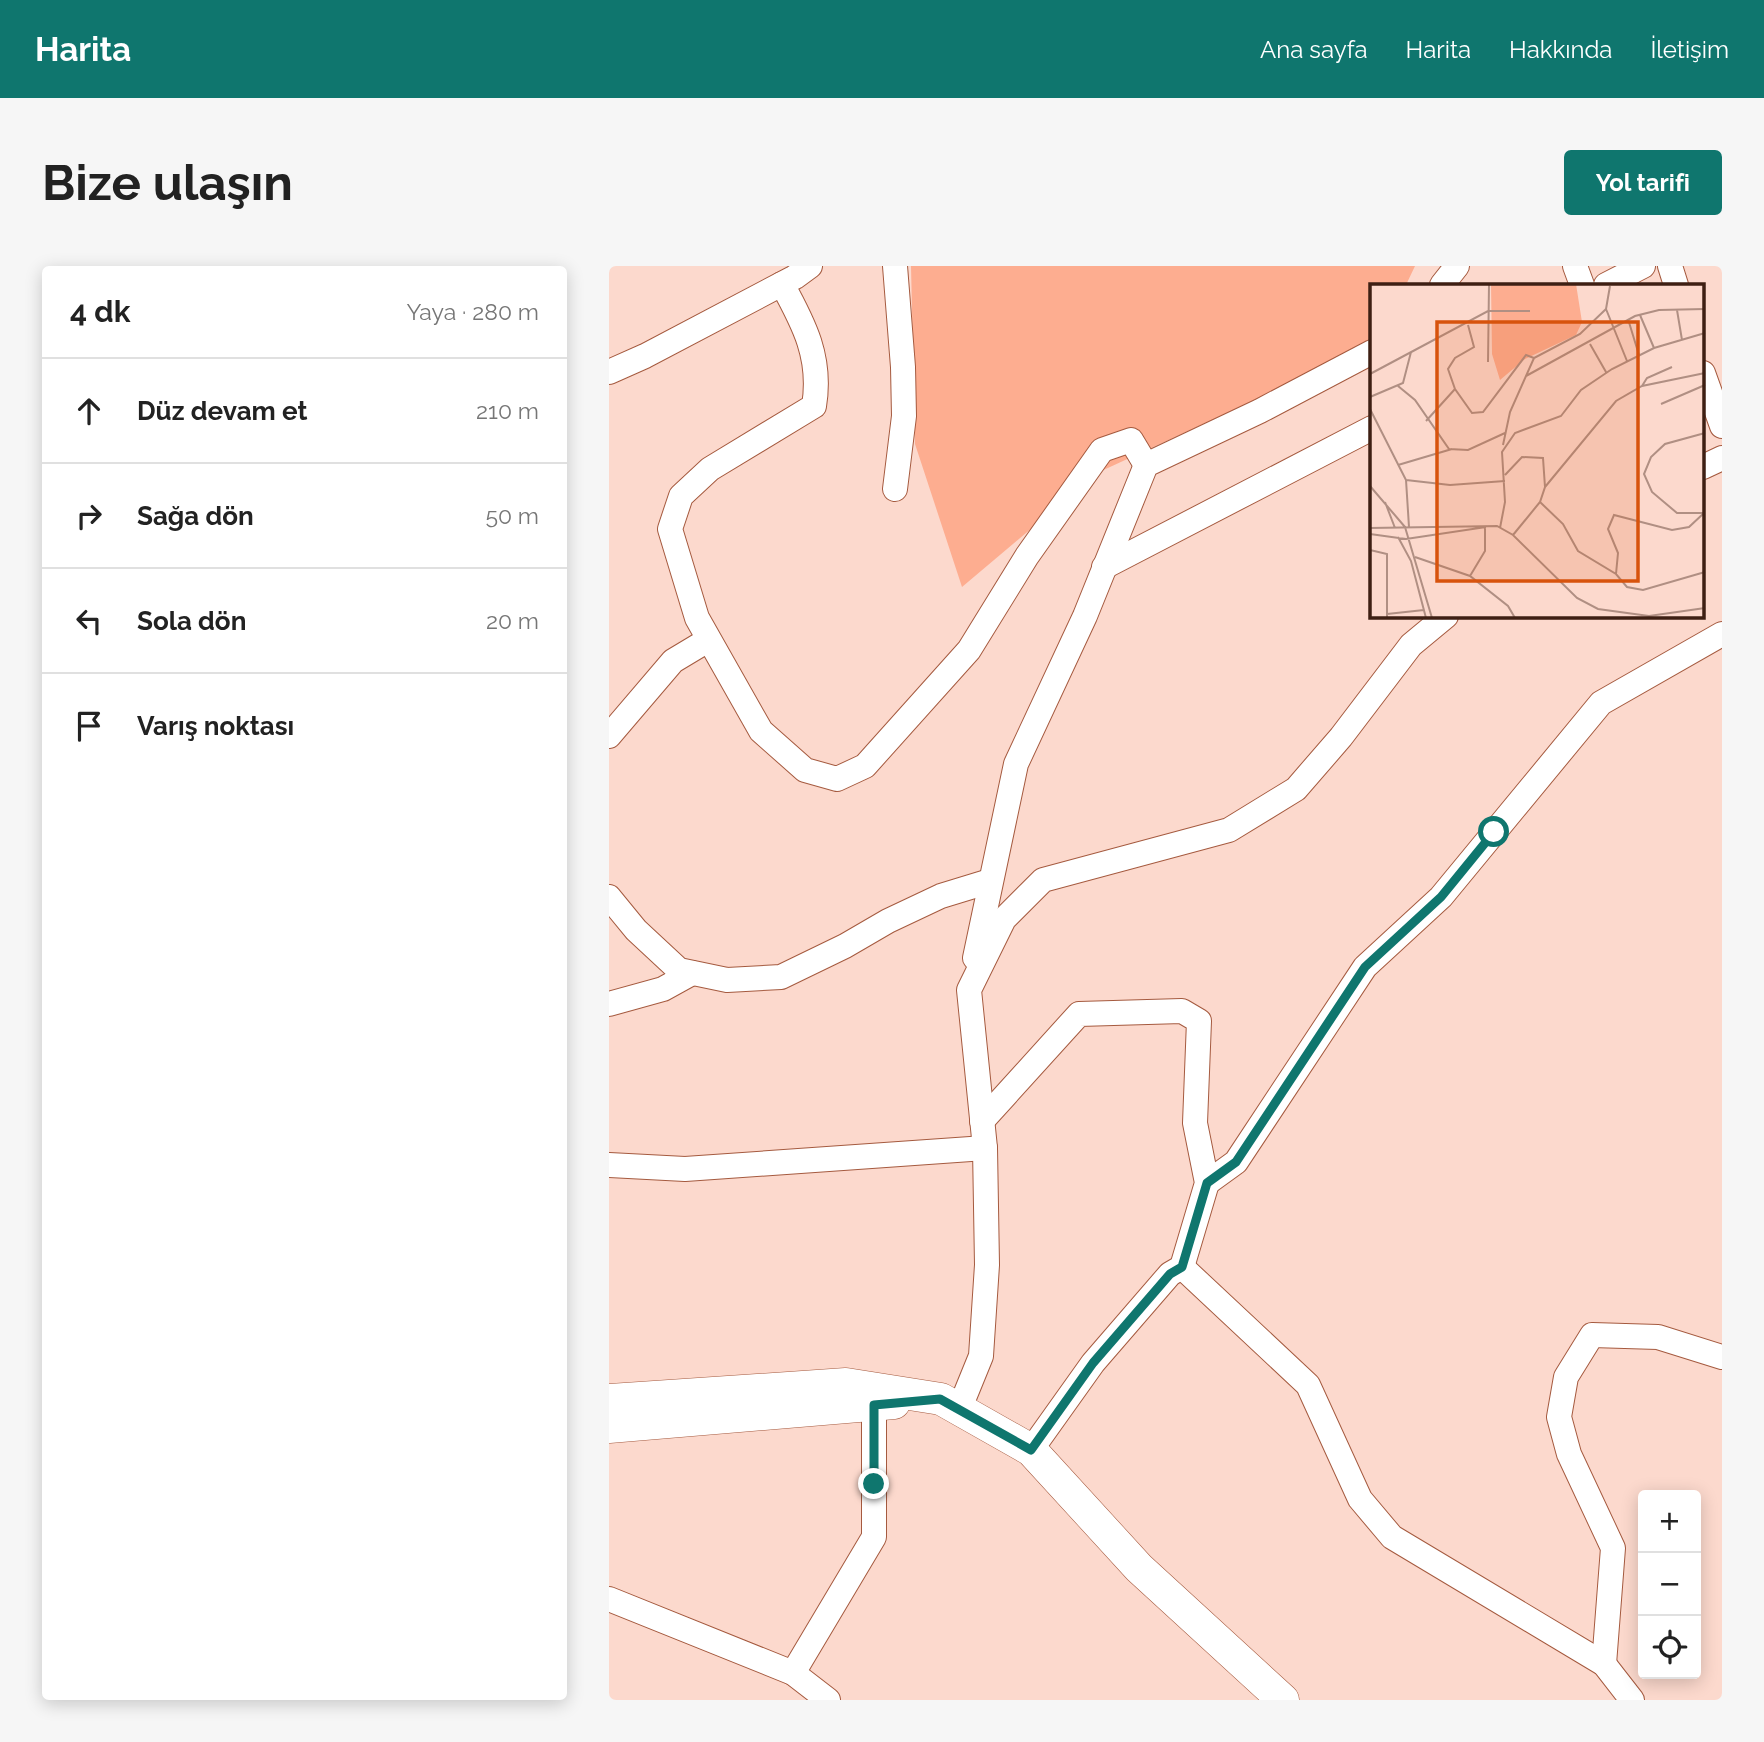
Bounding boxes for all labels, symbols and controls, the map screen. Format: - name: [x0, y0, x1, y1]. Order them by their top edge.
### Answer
- text: Harita: [35, 30, 131, 69]
- text: Ana sayfa: [1260, 35, 1368, 64]
- text: Harita: [1406, 35, 1471, 64]
- text: Hakkında: [1509, 35, 1612, 64]
- text: İletişim: [1650, 35, 1729, 64]
- button: Yol tarifi: [1564, 150, 1722, 215]
- text: Bize ulaşın: [42, 154, 293, 211]
- inset map: [1370, 284, 1705, 618]
- text: 4 dk: [70, 294, 130, 329]
- text: Yaya · 280 m: [406, 298, 539, 325]
- icon: ahead: [70, 392, 108, 430]
- text: Düz devam et: [137, 396, 307, 426]
- text: 210 m: [476, 397, 539, 424]
- icon: right: [70, 497, 108, 535]
- text: Sağa dön: [137, 501, 254, 531]
- text: 50 m: [485, 502, 539, 529]
- icon: left: [70, 602, 108, 640]
- text: Sola dön: [137, 606, 246, 636]
- text: 20 m: [486, 607, 539, 634]
- icon: arrive: [70, 707, 108, 745]
- text: Varış noktası: [137, 711, 294, 741]
- route start: [1478, 816, 1509, 847]
- route end: [858, 1468, 889, 1499]
- map controls: [1638, 1490, 1701, 1679]
- button: +: [1638, 1490, 1701, 1553]
- button: −: [1638, 1553, 1701, 1616]
- button: locate: [1638, 1616, 1701, 1679]

